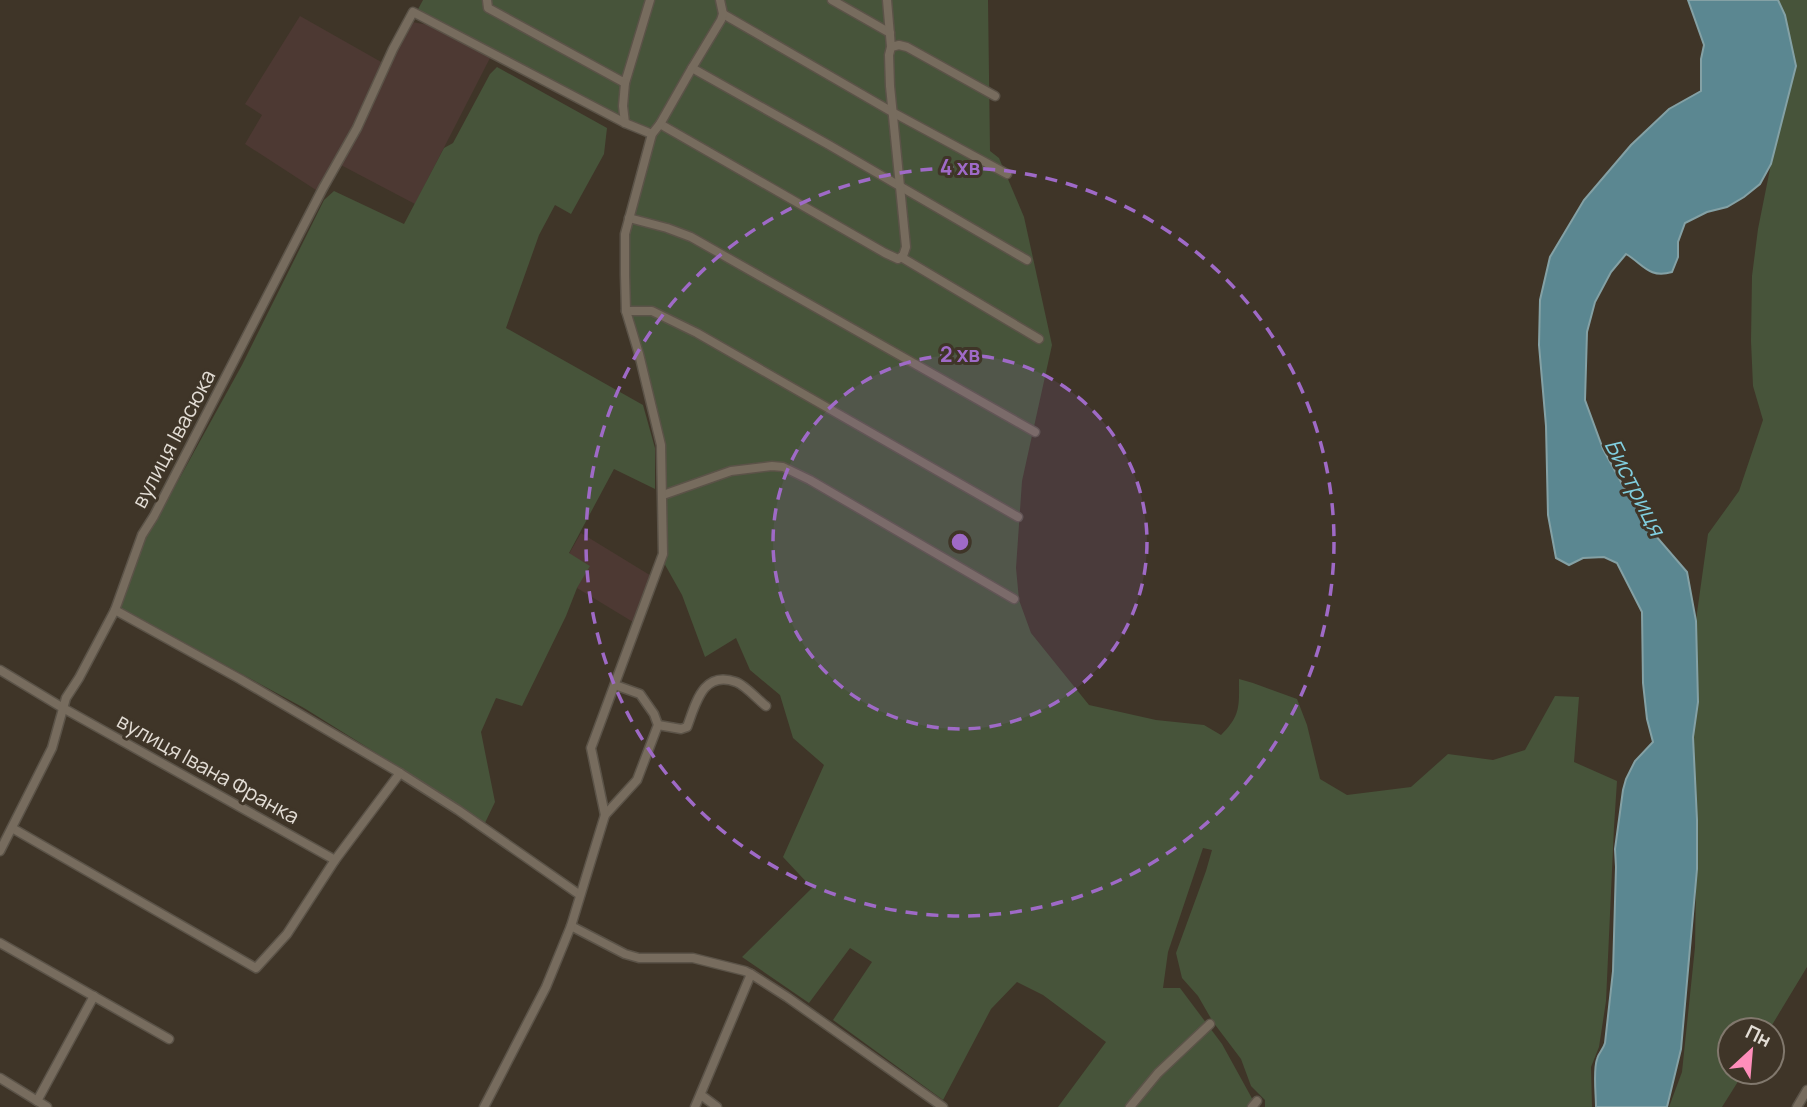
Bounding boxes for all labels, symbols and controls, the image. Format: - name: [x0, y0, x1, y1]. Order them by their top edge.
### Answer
- text: 4 хв: [940, 153, 980, 181]
- text: 2 хв: [940, 340, 980, 368]
- street label: вулиця Івасюка: [125, 364, 221, 513]
- water label: Бистриця: [1598, 433, 1675, 542]
- centre of rings: [948, 530, 972, 554]
- street label: вулиця Івана Франка: [112, 706, 305, 830]
- north arrow: [1716, 1016, 1786, 1086]
- text: Пн: [1741, 1018, 1776, 1053]

